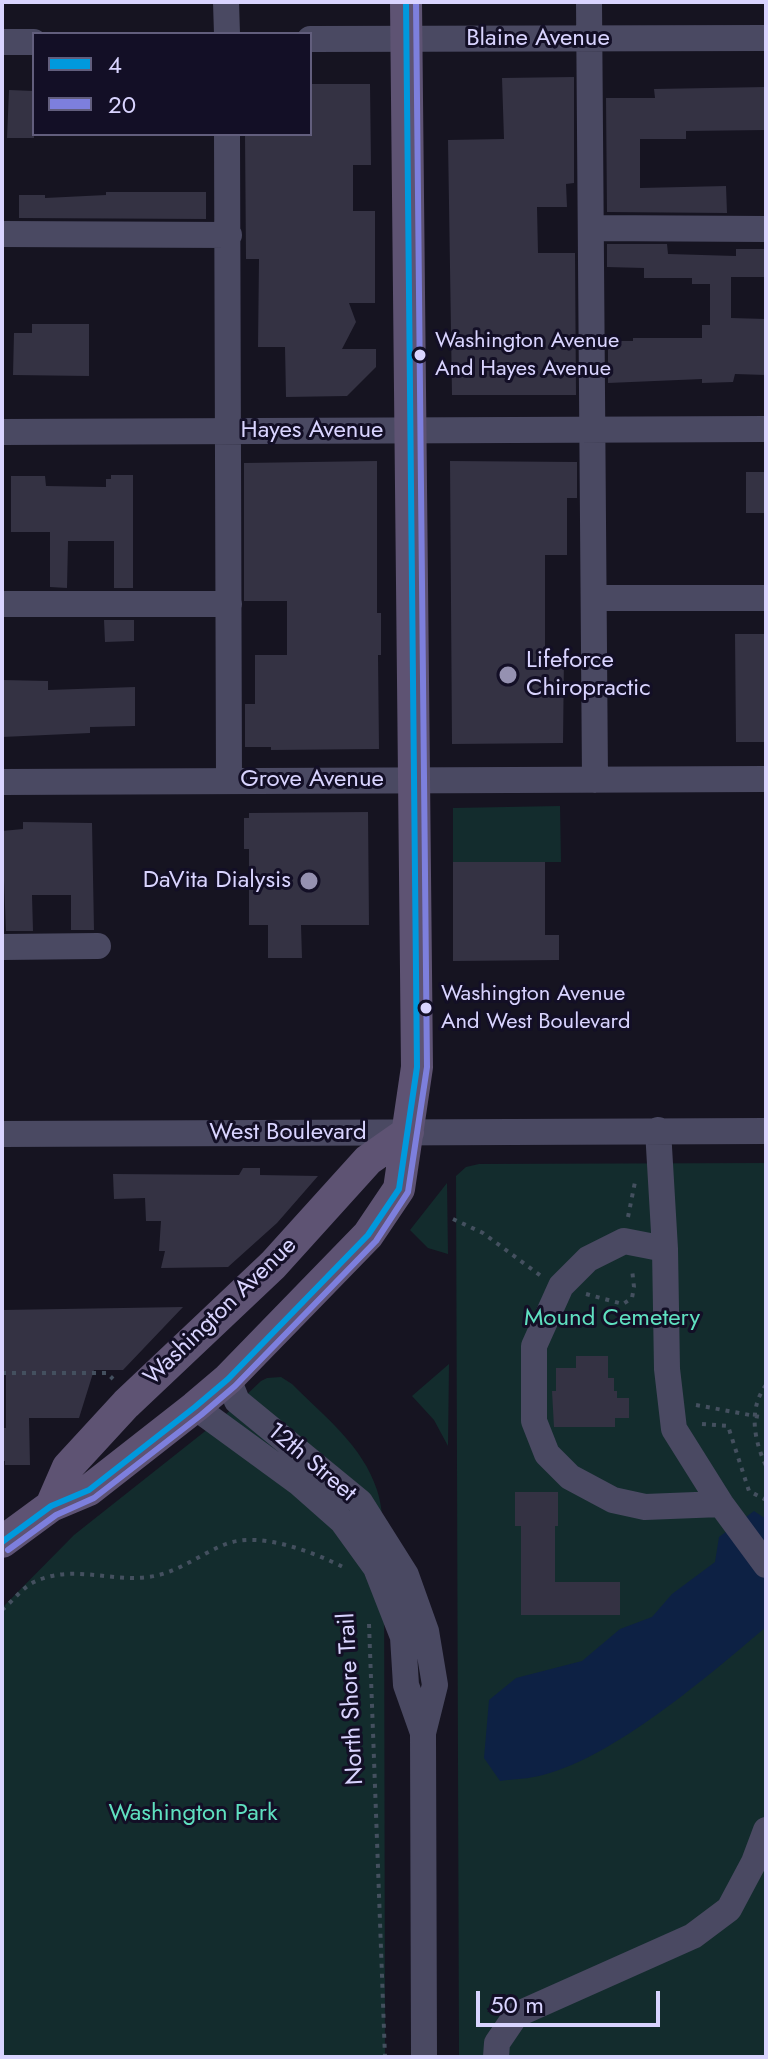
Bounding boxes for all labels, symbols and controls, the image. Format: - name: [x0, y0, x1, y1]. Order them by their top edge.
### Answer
- street label: Blaine Avenue: [466, 25, 610, 53]
- legend: [32, 32, 312, 136]
- text: 4: [108, 47, 122, 82]
- text: 20: [108, 87, 136, 122]
- place label: Washington Avenue And Hayes Avenue: [435, 329, 619, 380]
- marker: Washington Avenue And Hayes Avenue: [412, 347, 428, 363]
- street label: Hayes Avenue: [241, 417, 383, 445]
- place label: Lifeforce Chiropractic: [526, 647, 651, 703]
- marker: Lifeforce Chiropractic: [497, 664, 519, 686]
- street label: Grove Avenue: [240, 766, 384, 794]
- place label: DaVita Dialysis: [143, 867, 291, 895]
- marker: DaVita Dialysis: [298, 870, 320, 892]
- place label: Washington Avenue And West Boulevard: [441, 982, 631, 1034]
- marker: Washington Avenue And West Boulevard: [418, 1000, 434, 1016]
- street label: West Boulevard: [209, 1119, 367, 1147]
- street label: Washington Avenue: [139, 1232, 303, 1392]
- park label: Mound Cemetery: [524, 1305, 700, 1333]
- street label: 12th Street: [261, 1417, 361, 1509]
- street label: North Shore Trail: [333, 1612, 371, 1786]
- park label: Washington Park: [108, 1800, 278, 1828]
- scale bar: [480, 1975, 664, 2025]
- text: 50 m: [490, 1987, 544, 2022]

